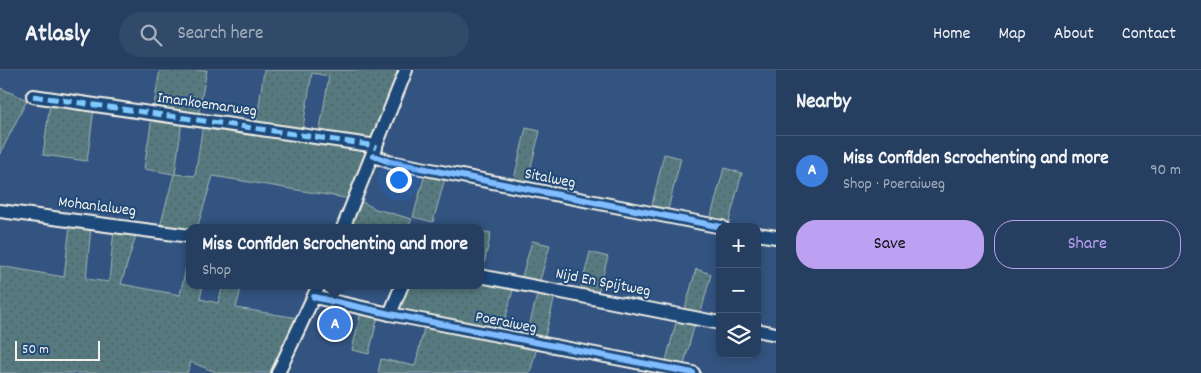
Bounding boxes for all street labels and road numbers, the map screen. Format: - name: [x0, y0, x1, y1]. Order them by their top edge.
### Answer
- street label: Imankoemarweg: [156, 87, 258, 123]
- street label: Sitalweg: [522, 163, 578, 195]
- street label: Mohanlalweg: [57, 191, 137, 223]
- street label: Nijd En Spijtweg: [554, 263, 652, 303]
- street label: Poeraiweg: [473, 306, 539, 340]

